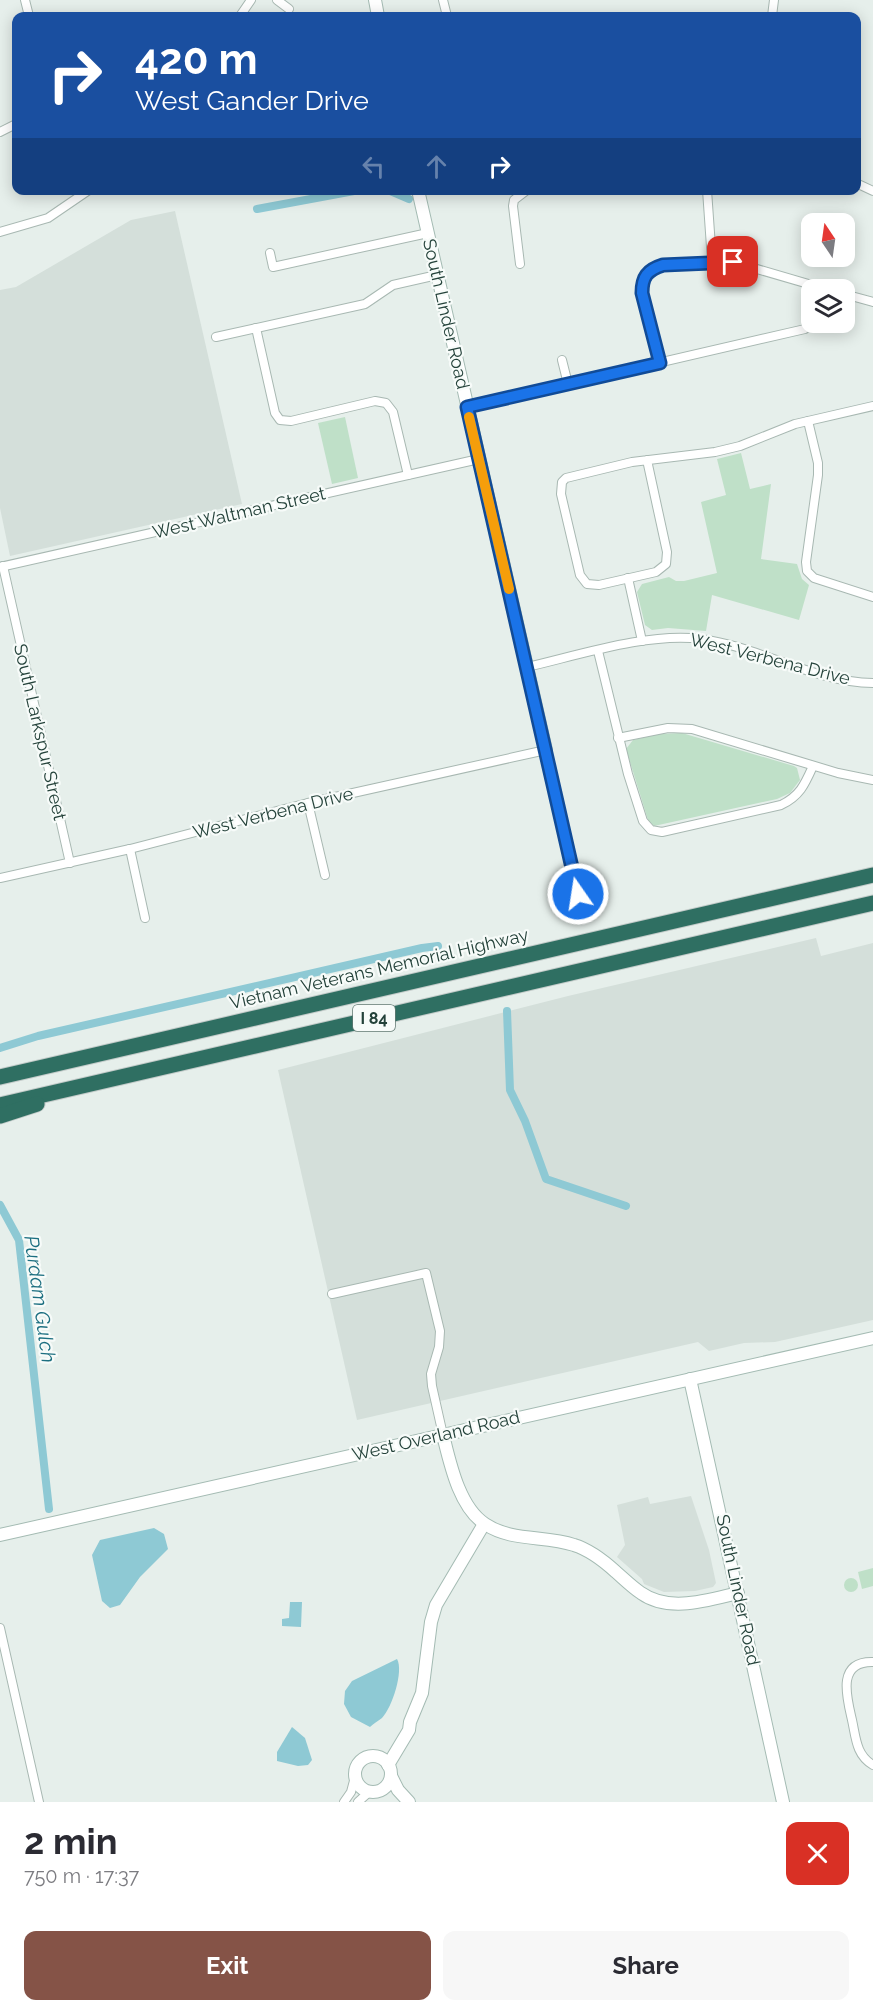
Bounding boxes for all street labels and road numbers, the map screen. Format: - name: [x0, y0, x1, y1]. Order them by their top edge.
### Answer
- street label: South Linder Road: [419, 237, 474, 391]
- street label: West Waltman Street: [150, 482, 327, 543]
- street label: West Verbena Drive: [688, 628, 853, 689]
- street label: South Larkspur Street: [10, 642, 71, 822]
- street label: West Verbena Drive: [191, 782, 356, 843]
- street label: Vietnam Veterans Memorial Highway: [227, 924, 531, 1013]
- road number: I 84: [353, 1005, 395, 1031]
- street label: West Overland Road: [350, 1406, 522, 1465]
- street label: South Linder Road: [712, 1513, 765, 1667]

